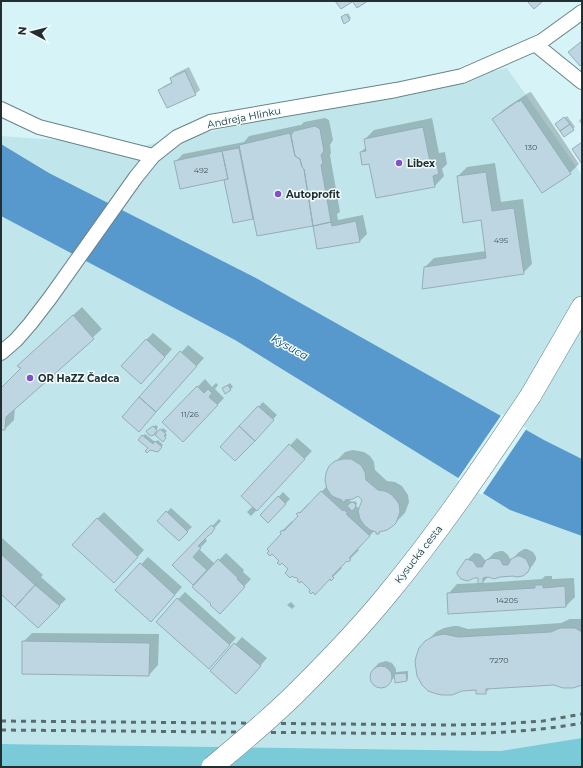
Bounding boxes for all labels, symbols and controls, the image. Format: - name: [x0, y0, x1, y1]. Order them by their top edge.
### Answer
- north arrow: [12, 12, 52, 52]
- text: N: [15, 26, 30, 36]
- street label: Andreja Hlinku: [206, 104, 282, 131]
- house number: 130: [525, 142, 537, 152]
- place label: Libex: [407, 157, 435, 170]
- marker: Libex: [394, 158, 404, 168]
- house number: 492: [194, 165, 209, 175]
- place label: Autoprofit: [285, 188, 341, 201]
- marker: Autoprofit: [273, 189, 283, 199]
- house number: 495: [494, 235, 509, 245]
- water label: Kysuca: [269, 331, 311, 363]
- place label: OR HaZZ Čadca: [38, 372, 120, 385]
- marker: OR HaZZ Čadca: [25, 373, 35, 383]
- house number: 11/26: [181, 409, 199, 419]
- street label: Kysucká cesta: [392, 523, 445, 586]
- house number: 14205: [496, 595, 519, 605]
- house number: 7270: [489, 655, 509, 665]

